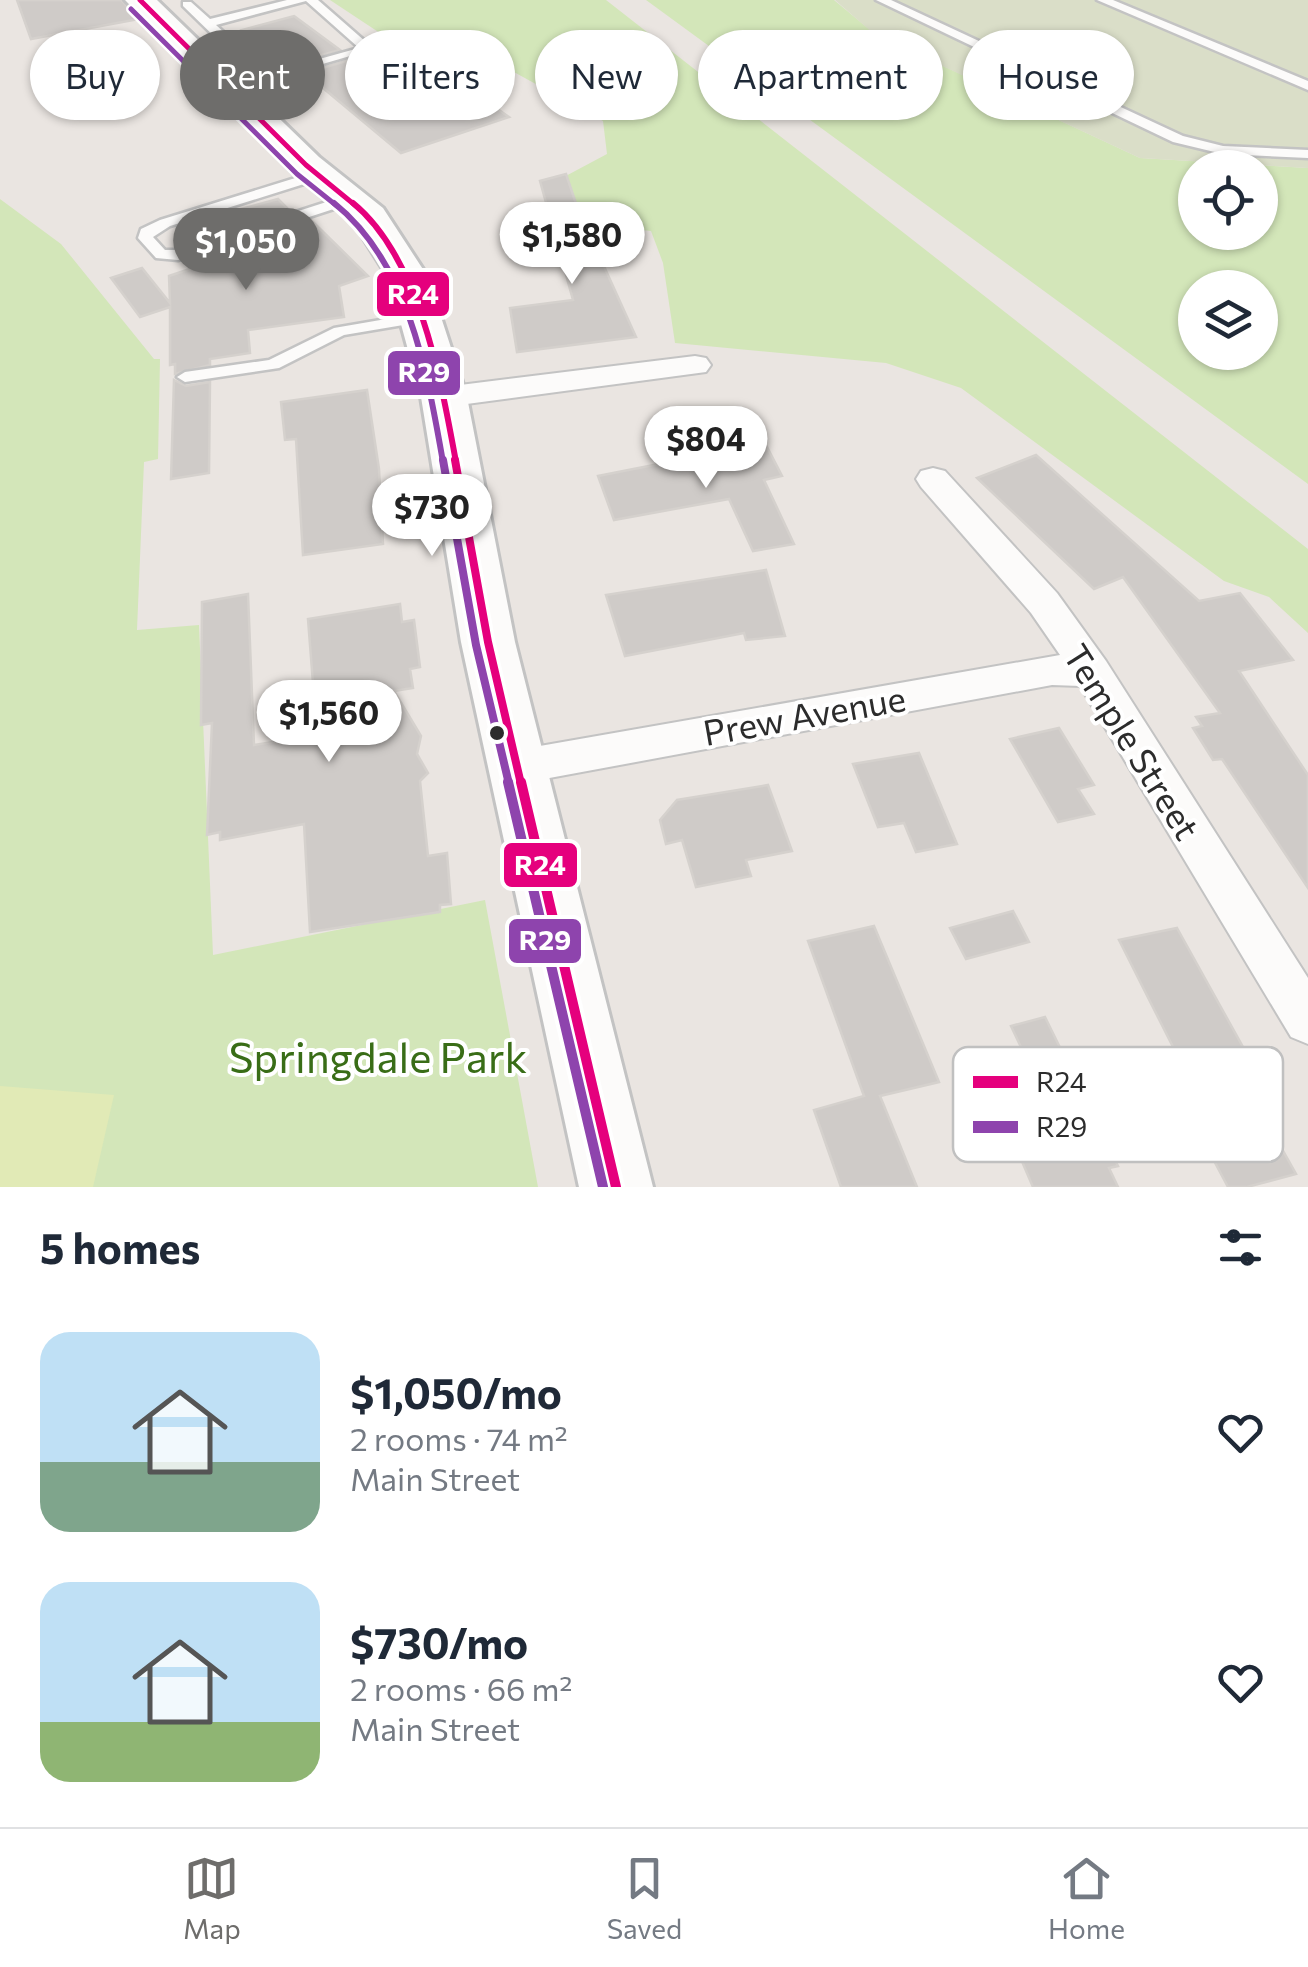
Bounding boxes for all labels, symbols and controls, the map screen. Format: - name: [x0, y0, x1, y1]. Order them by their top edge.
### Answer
- chip: Buy: [30, 30, 160, 120]
- chip: Rent: [180, 30, 325, 120]
- chip: Filters: [345, 30, 515, 120]
- chip: New: [535, 30, 678, 120]
- chip: Apartment: [698, 30, 943, 120]
- chip: House: [963, 30, 1134, 120]
- map controls: [1178, 150, 1278, 370]
- button: locate: [1178, 150, 1278, 250]
- pin: $1,580: [491, 202, 653, 287]
- pin: $1,050: [165, 208, 327, 293]
- text: $1,580: [522, 214, 622, 254]
- text: $1,050: [195, 220, 297, 260]
- line badge: R24: [375, 270, 451, 318]
- button: layers: [1178, 270, 1278, 370]
- text: R24: [387, 276, 439, 310]
- line badge: R29: [386, 349, 462, 397]
- text: R29: [398, 354, 450, 388]
- pin: $804: [647, 406, 765, 491]
- text: $804: [666, 418, 746, 458]
- pin: $730: [373, 474, 491, 559]
- text: $730: [394, 486, 470, 526]
- street label: Temple Street: [1056, 635, 1210, 847]
- street label: Prew Avenue: [699, 675, 909, 753]
- pin: $1,560: [248, 680, 410, 765]
- text: $1,560: [279, 692, 379, 732]
- unlabelled marker: [487, 723, 507, 743]
- line badge: R24: [502, 841, 579, 889]
- text: R24: [514, 847, 566, 881]
- line badge: R29: [507, 917, 583, 965]
- text: R29: [519, 922, 571, 956]
- park label: Springdale Park: [229, 1030, 527, 1082]
- legend: [953, 1047, 1283, 1162]
- text: R24: [1036, 1064, 1087, 1098]
- text: R29: [1036, 1109, 1087, 1143]
- icon: filters: [1213, 1220, 1268, 1275]
- text: 5 homes: [40, 1221, 200, 1273]
- text: $1,050/mo: [350, 1366, 562, 1418]
- icon: home: [120, 1372, 240, 1492]
- icon: heart: [1213, 1405, 1268, 1460]
- text: 2 rooms · 74 m²: [350, 1418, 568, 1458]
- text: Main Street: [350, 1458, 520, 1498]
- text: $730/mo: [350, 1616, 528, 1668]
- icon: home: [120, 1622, 240, 1742]
- icon: heart: [1213, 1655, 1268, 1710]
- text: 2 rooms · 66 m²: [350, 1668, 572, 1708]
- text: Main Street: [350, 1708, 520, 1748]
- tab: Map: [183, 1851, 241, 1945]
- tab: Saved: [607, 1851, 682, 1945]
- tab: Home: [1048, 1851, 1125, 1945]

